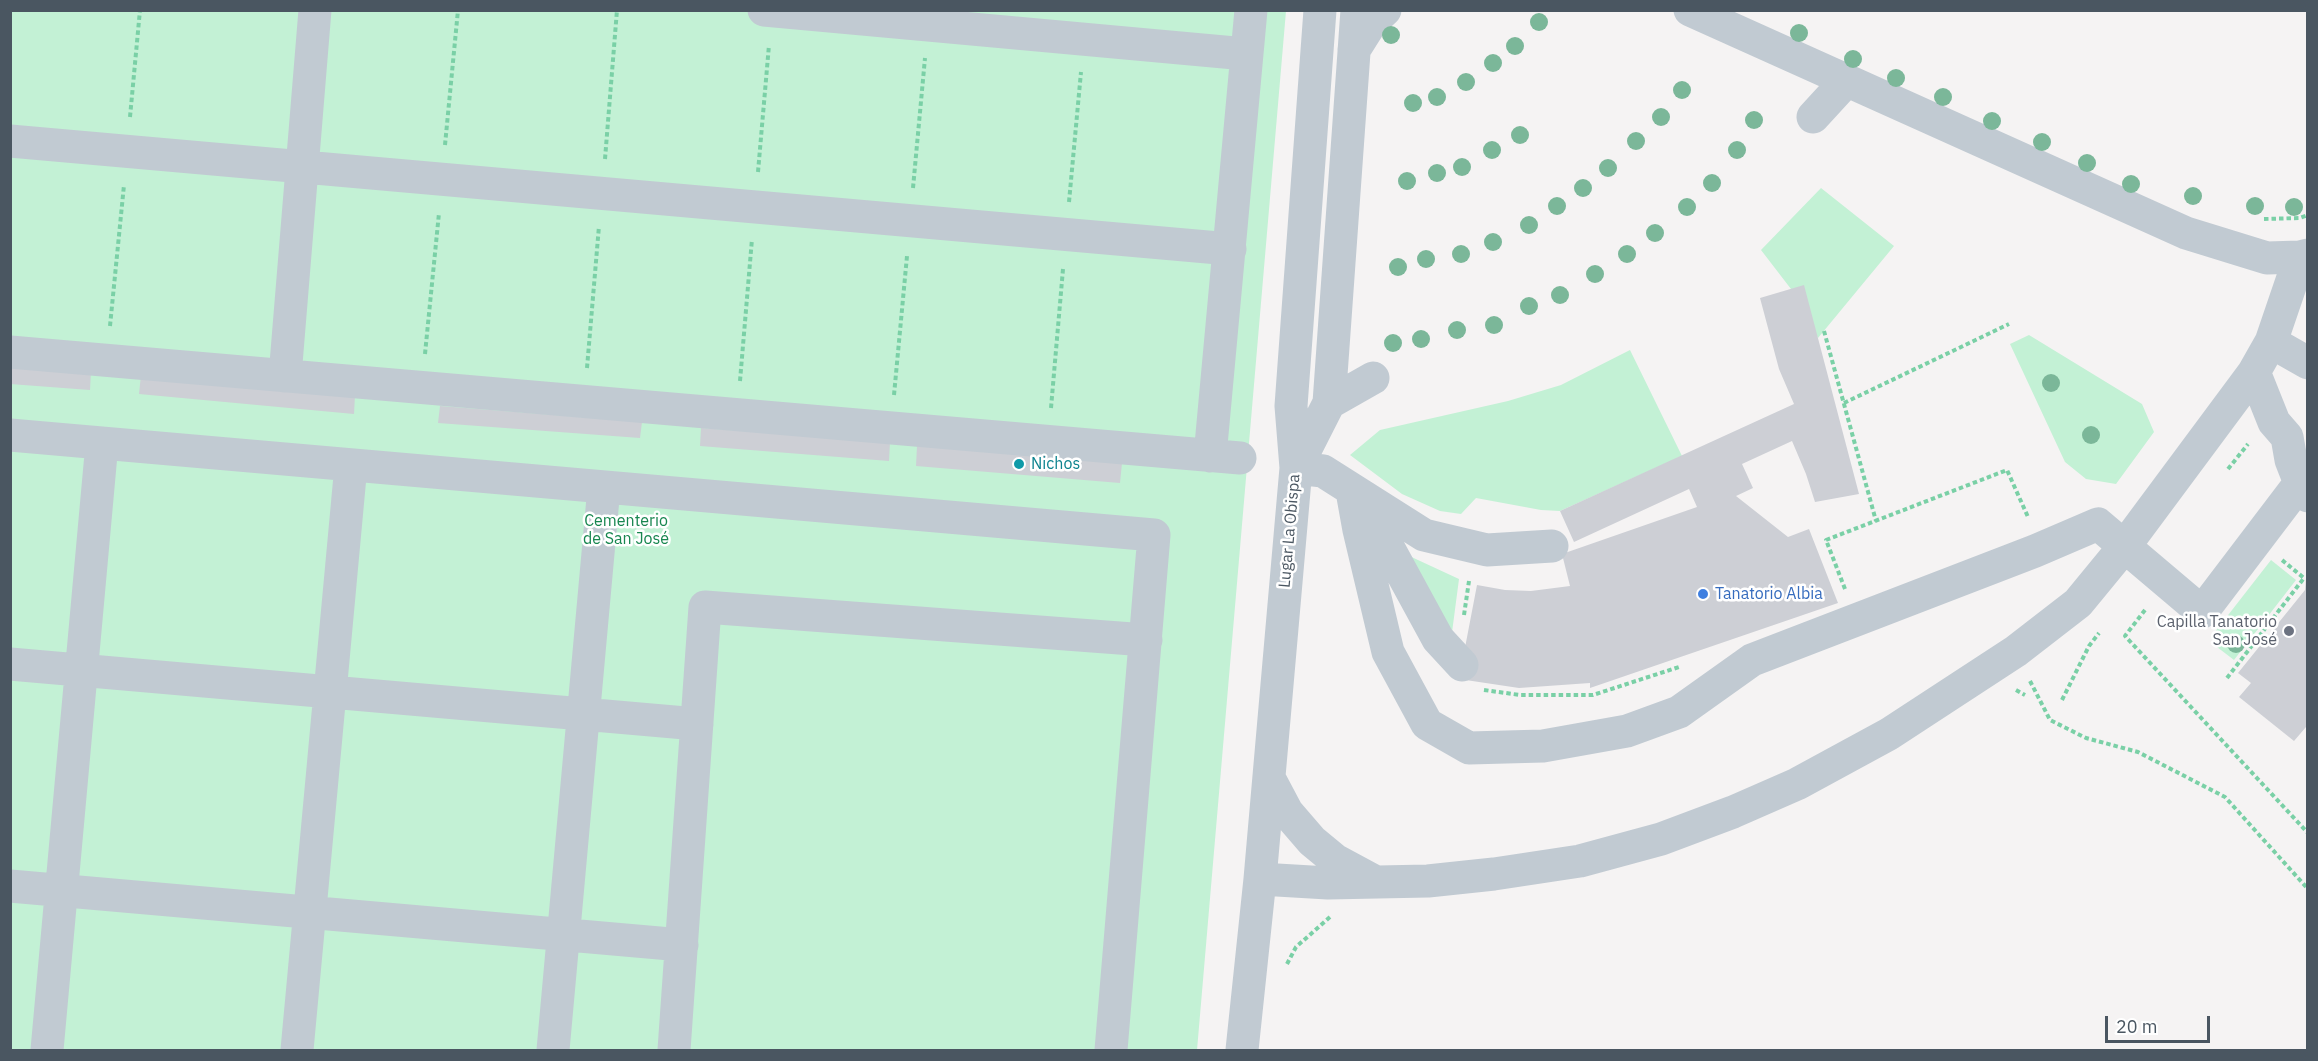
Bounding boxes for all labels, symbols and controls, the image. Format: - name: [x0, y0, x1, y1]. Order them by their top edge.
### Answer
- place label: Nichos: [1031, 454, 1080, 474]
- marker: Nichos: [1012, 457, 1026, 471]
- street label: Lugar La Obispa: [1275, 473, 1305, 589]
- park label: Cementerio de San José: [583, 511, 669, 549]
- place label: Tanatorio Albia: [1715, 584, 1823, 604]
- marker: Tanatorio Albia: [1696, 587, 1710, 601]
- place label: Capilla Tanatorio San José: [2157, 612, 2277, 650]
- marker: Capilla Tanatorio San José: [2282, 624, 2296, 638]
- scale bar: [2108, 1004, 2213, 1042]
- text: 20 m: [2116, 1015, 2158, 1038]

